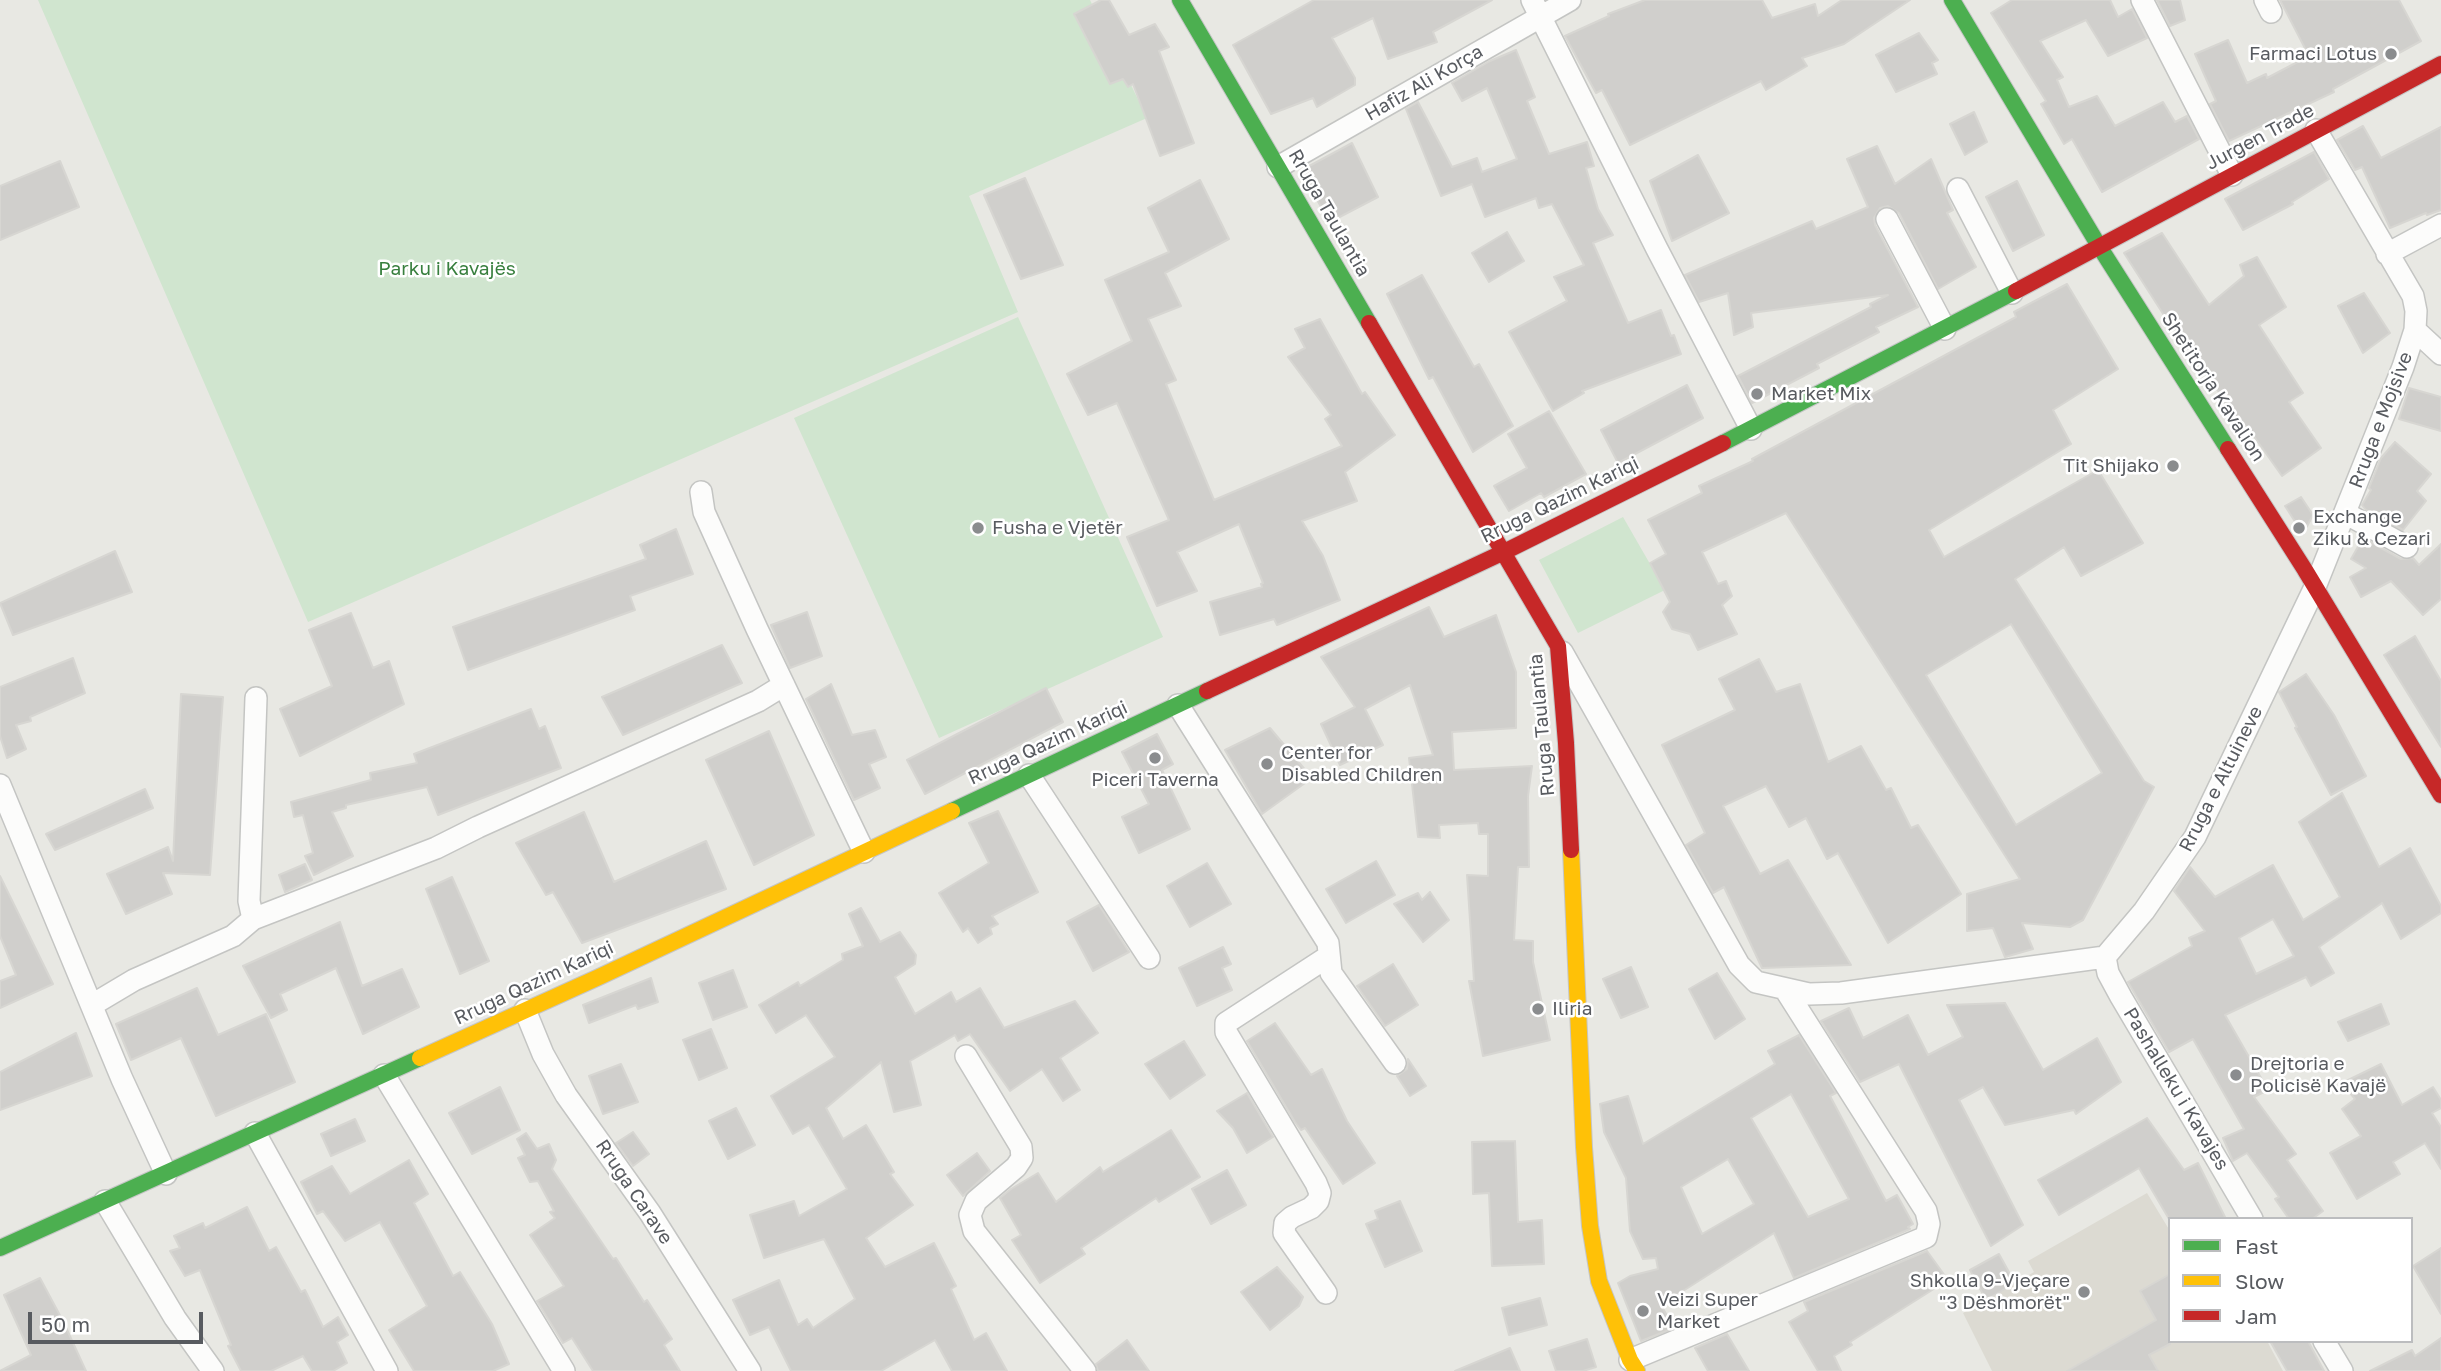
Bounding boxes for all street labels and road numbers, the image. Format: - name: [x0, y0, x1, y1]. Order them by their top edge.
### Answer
- street label: Hafiz Ali Korça: [1361, 40, 1487, 126]
- street label: Jurgen Trade: [2202, 99, 2318, 175]
- street label: Rruga Taulantia: [1283, 145, 1375, 281]
- street label: Shetitorja Kavalion: [2156, 308, 2270, 466]
- street label: Rruga e Mojsive: [2345, 349, 2417, 491]
- street label: Rruga Qazim Kariqi: [1477, 452, 1643, 548]
- street label: Rruga Taulantia: [1524, 653, 1560, 797]
- street label: Rruga Qazim Kariqi: [965, 696, 1131, 790]
- street label: Rruga e Altuineve: [2174, 702, 2268, 856]
- street label: Rruga Qazim Kariqi: [451, 936, 617, 1030]
- street label: Pashalleku i Kavajes: [2118, 1004, 2234, 1174]
- street label: Rruga Carave: [591, 1135, 677, 1249]

